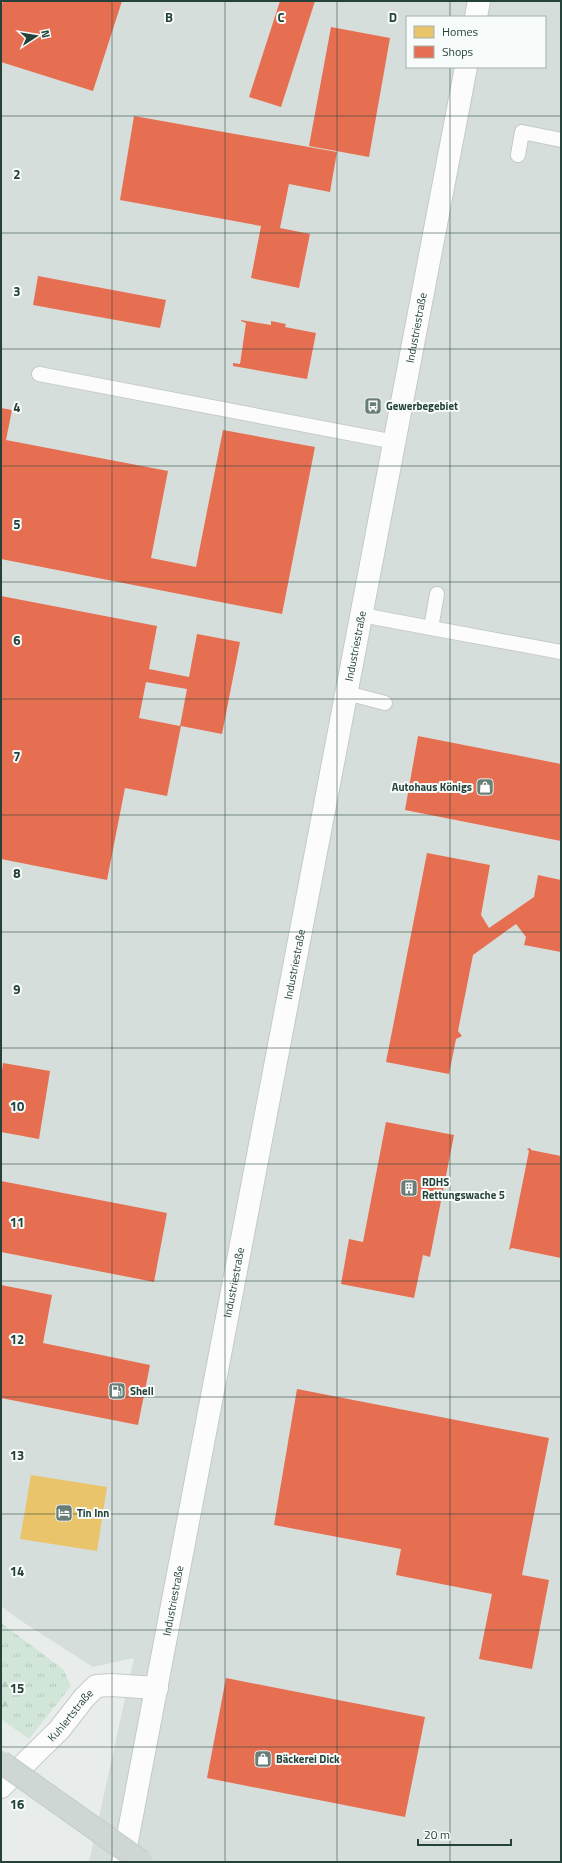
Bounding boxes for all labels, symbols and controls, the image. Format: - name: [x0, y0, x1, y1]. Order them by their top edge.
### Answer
- text: B: [165, 7, 173, 27]
- text: C: [277, 7, 285, 27]
- text: D: [389, 7, 397, 27]
- north arrow: [16, 16, 56, 56]
- legend: [406, 16, 546, 68]
- text: Homes: [442, 22, 478, 41]
- text: N: [37, 29, 54, 39]
- text: Shops: [442, 42, 474, 61]
- text: 2: [13, 164, 21, 184]
- text: 3: [13, 281, 21, 301]
- street label: Industriestraße: [402, 291, 431, 364]
- bus stop icon: Gewerbegebiet: [363, 396, 383, 416]
- text: 4: [13, 397, 21, 417]
- place label: Gewerbegebiet: [386, 398, 458, 414]
- text: 5: [13, 514, 21, 534]
- street label: Industriestraße: [341, 609, 370, 683]
- text: 6: [13, 630, 21, 650]
- text: 7: [13, 746, 21, 766]
- shop icon: Autohaus Königs: [475, 777, 495, 797]
- place label: Autohaus Königs: [392, 779, 472, 795]
- text: 8: [13, 863, 21, 883]
- street label: Industriestraße: [280, 927, 309, 1001]
- text: 9: [13, 979, 21, 999]
- text: 10: [10, 1096, 24, 1116]
- place label: RDHS Rettungswache 5: [422, 1174, 505, 1203]
- building icon: RDHS Rettungswache 5: [399, 1178, 419, 1198]
- text: 11: [10, 1212, 24, 1232]
- street label: Industriestraße: [219, 1246, 248, 1319]
- text: 12: [10, 1329, 24, 1349]
- fuel station icon: Shell: [107, 1381, 127, 1401]
- place label: Shell: [130, 1383, 154, 1399]
- text: 13: [10, 1445, 24, 1465]
- hotel icon: Tin Inn: [54, 1503, 74, 1523]
- place label: Tin Inn: [77, 1505, 109, 1521]
- text: 14: [10, 1561, 24, 1581]
- street label: Industriestraße: [158, 1564, 188, 1637]
- text: 15: [10, 1678, 24, 1698]
- street label: Kuhlertstraße: [44, 1685, 97, 1745]
- shop icon: Bäckerei Dick: [253, 1749, 273, 1769]
- place label: Bäckerei Dick: [276, 1751, 340, 1767]
- text: 16: [10, 1794, 24, 1814]
- scale bar: [418, 1821, 511, 1847]
- text: 20 m: [424, 1825, 450, 1844]

